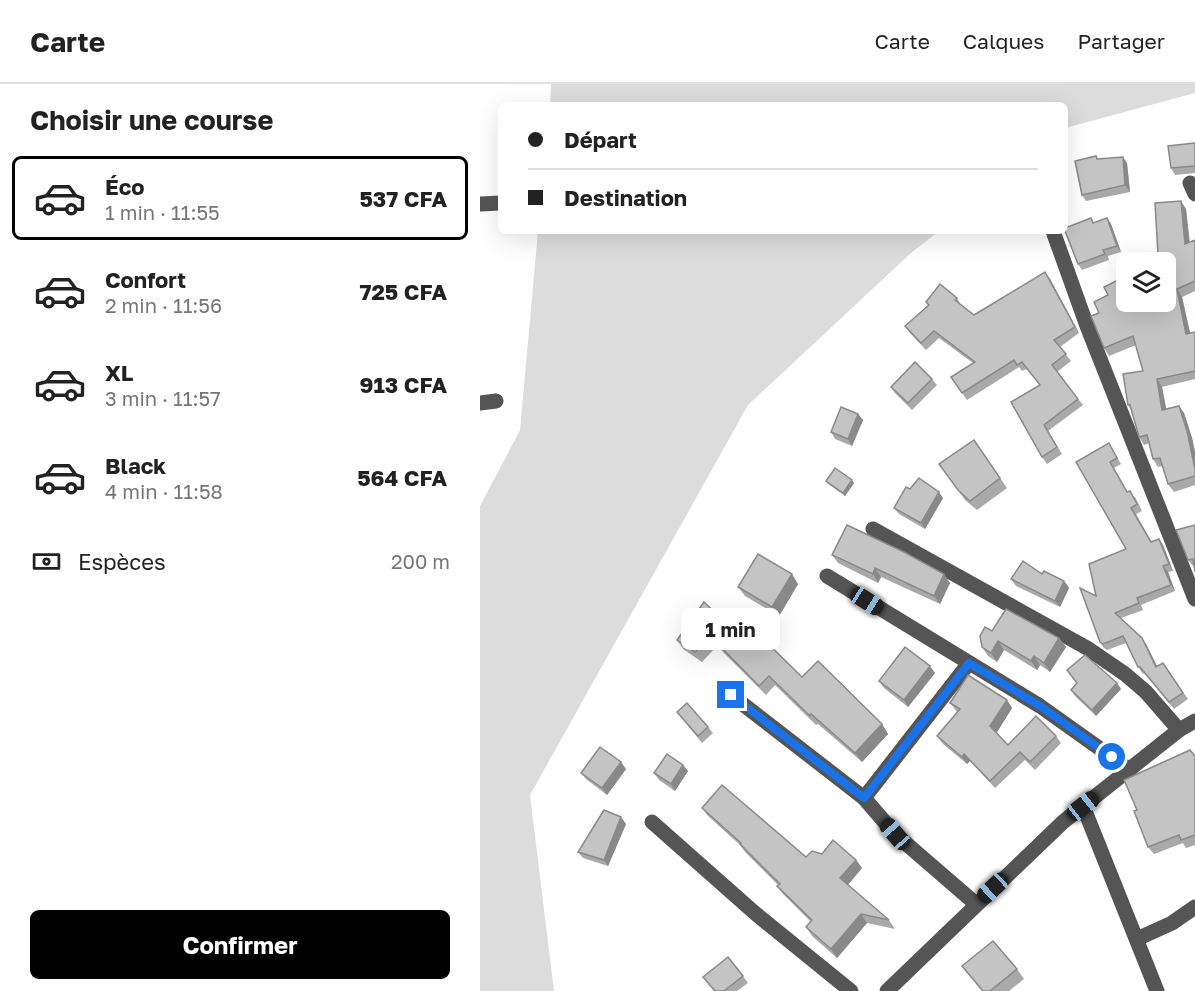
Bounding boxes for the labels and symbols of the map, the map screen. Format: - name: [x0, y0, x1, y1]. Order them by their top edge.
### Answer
- car: [847, 584, 887, 618]
- callout: 1 min: [682, 608, 780, 650]
- route end: [717, 681, 744, 708]
- route start: [1098, 743, 1125, 770]
- car: [1063, 788, 1103, 824]
- car: [876, 815, 914, 853]
- car: [974, 869, 1012, 907]

